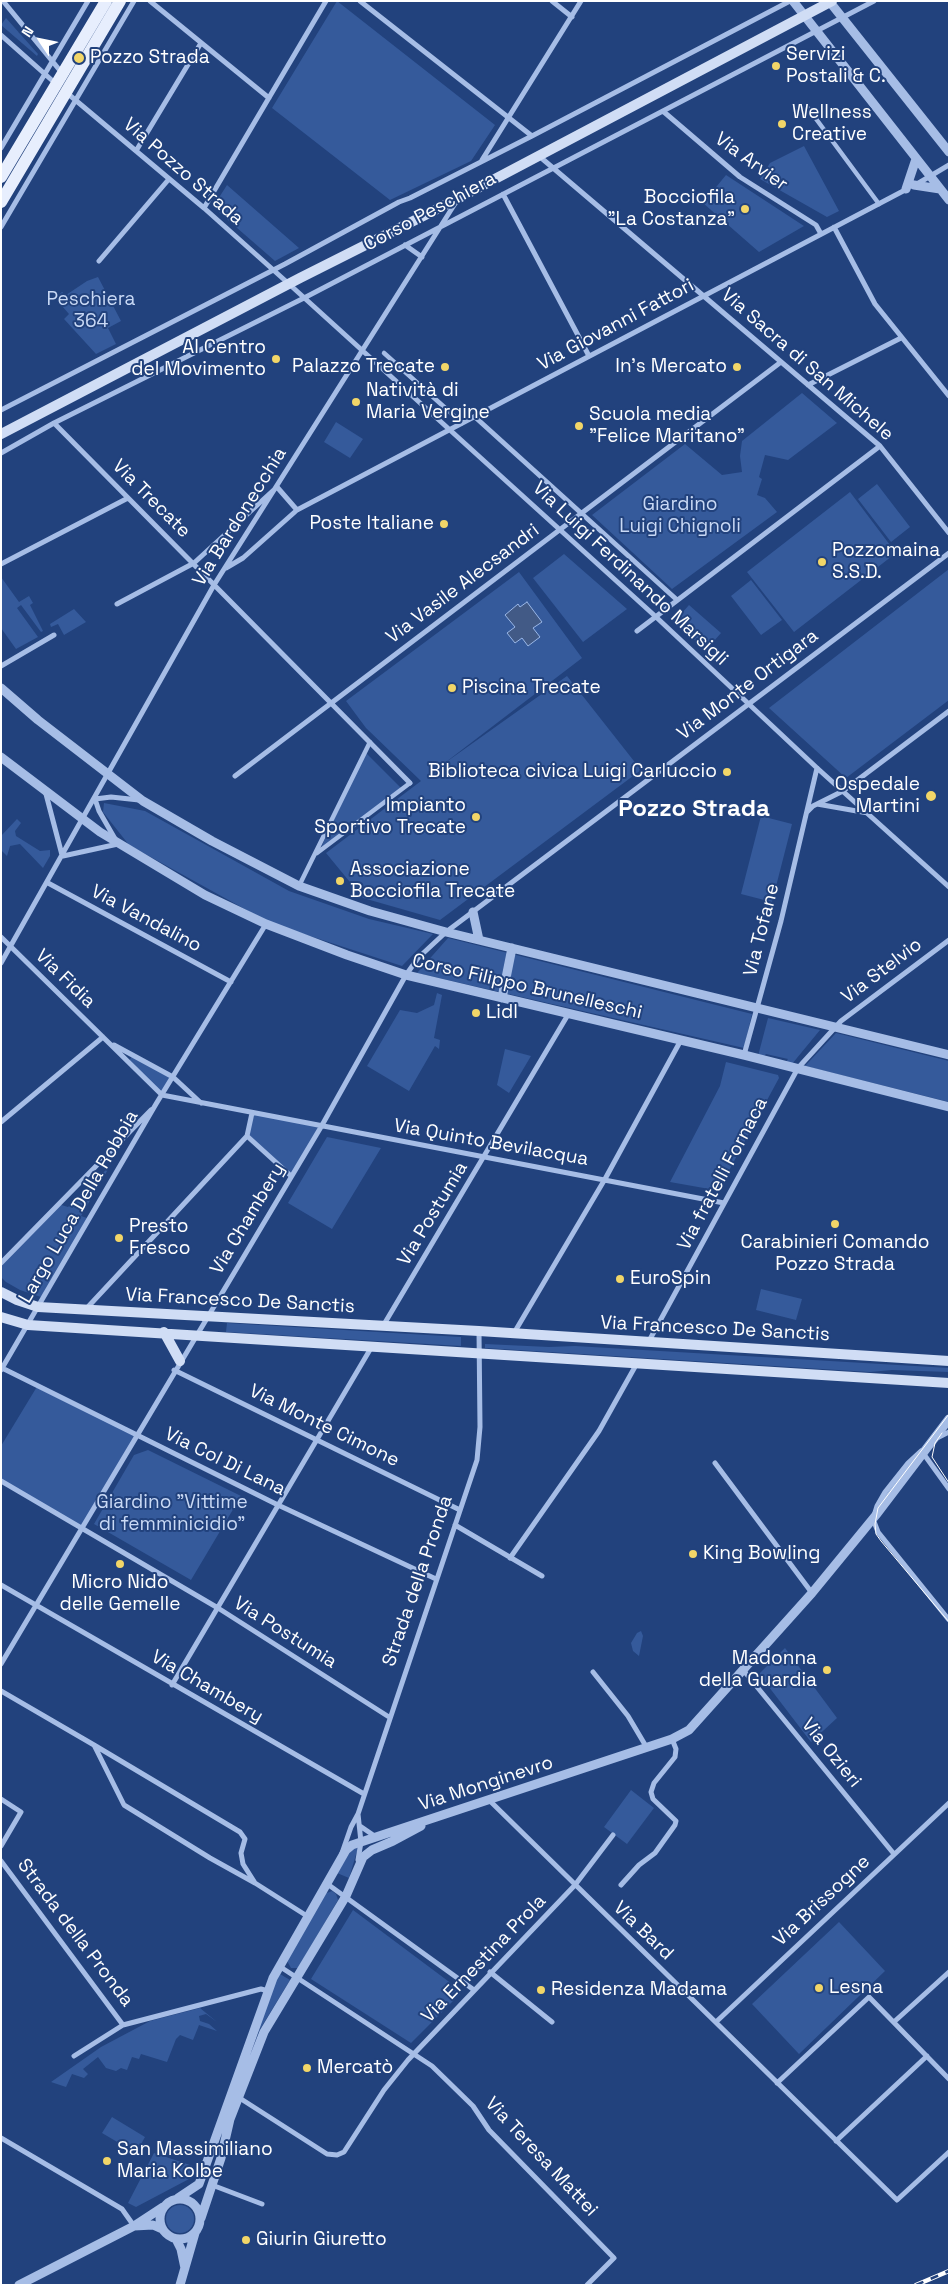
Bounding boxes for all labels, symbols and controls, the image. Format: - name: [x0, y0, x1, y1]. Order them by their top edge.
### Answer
- north arrow: [15, 15, 65, 65]
- text: N: [17, 23, 38, 41]
- place label: Servizi Postali & C.: [786, 44, 886, 88]
- place label: Pozzo Strada: [90, 47, 210, 69]
- marker: Pozzo Strada: [72, 51, 86, 65]
- marker: Servizi Postali & C.: [770, 60, 782, 72]
- place label: Wellness Creative: [792, 102, 872, 146]
- street label: Via Pozzo Strada: [118, 114, 248, 230]
- marker: Wellness Creative: [776, 118, 788, 130]
- street label: Via Arvier: [710, 128, 792, 196]
- street label: Corso Peschiera: [360, 168, 500, 256]
- place label: Bocciofila "La Costanza": [607, 187, 735, 231]
- marker: Bocciofila "La Costanza": [739, 203, 751, 215]
- street label: Via Giovanni Fattori: [534, 274, 698, 376]
- street label: Via Sacra di San Michele: [716, 284, 898, 446]
- park label: Peschiera 364: [46, 289, 136, 333]
- place label: Al Centro del Movimento: [131, 337, 266, 381]
- marker: Al Centro del Movimento: [270, 353, 282, 365]
- place label: Palazzo Trecate: [292, 356, 435, 378]
- place label: In's Mercato: [615, 356, 727, 378]
- marker: Palazzo Trecate: [439, 361, 451, 373]
- marker: In's Mercato: [731, 361, 743, 373]
- place label: Natività di Maria Vergine: [366, 380, 490, 424]
- marker: Natività di Maria Vergine: [350, 396, 362, 408]
- place label: Scuola media "Felice Maritano": [589, 404, 745, 448]
- marker: Scuola media "Felice Maritano": [573, 420, 585, 432]
- street label: Via Bardonecchia: [188, 443, 292, 591]
- street label: Via Trecate: [107, 455, 195, 543]
- street label: Via Luigi Ferdinando Marsigli: [527, 477, 733, 671]
- park label: Giardino Luigi Chignoli: [619, 494, 741, 538]
- place label: Poste Italiane: [309, 513, 434, 535]
- marker: Poste Italiane: [438, 518, 450, 530]
- street label: Via Vasile Alecsandri: [382, 519, 544, 649]
- place label: Pozzomaina S.S.D.: [832, 540, 940, 584]
- marker: Pozzomaina S.S.D.: [816, 556, 828, 568]
- street label: Via Monte Ortigara: [673, 625, 823, 745]
- place label: Piscina Trecate: [462, 677, 601, 699]
- marker: Piscina Trecate: [446, 682, 458, 694]
- place label: Biblioteca civica Luigi Carluccio: [428, 761, 717, 783]
- marker: Biblioteca civica Luigi Carluccio: [721, 766, 733, 778]
- place label: Ospedale Martini: [835, 774, 920, 818]
- marker: Ospedale Martini: [924, 789, 938, 803]
- place label: Impianto Sportivo Trecate: [314, 795, 466, 839]
- district label: Pozzo Strada: [618, 795, 770, 823]
- marker: Impianto Sportivo Trecate: [470, 811, 482, 823]
- place label: Associazione Bocciofila Trecate: [350, 859, 515, 903]
- marker: Associazione Bocciofila Trecate: [334, 875, 346, 887]
- street label: Via Vandalino: [87, 880, 205, 958]
- street label: Via Tofane: [739, 881, 785, 979]
- street label: Via Stelvio: [837, 933, 927, 1009]
- street label: Via Fidia: [30, 945, 100, 1013]
- street label: Corso Filippo Brunelleschi: [410, 949, 644, 1025]
- place label: Lidl: [486, 1002, 518, 1024]
- marker: Lidl: [470, 1007, 482, 1019]
- street label: Via fratelli Fornaca: [673, 1094, 773, 1254]
- street label: Largo Luca Della Robbia: [14, 1107, 144, 1307]
- street label: Via Quinto Bevilacqua: [392, 1115, 590, 1171]
- street label: Via Postumia: [393, 1158, 473, 1270]
- street label: Via Chambery: [206, 1159, 290, 1279]
- place label: Presto Fresco: [129, 1216, 190, 1260]
- marker: Carabinieri Comando Pozzo Strada: [829, 1218, 841, 1230]
- marker: Presto Fresco: [113, 1232, 125, 1244]
- place label: Carabinieri Comando Pozzo Strada: [741, 1232, 929, 1276]
- place label: EuroSpin: [630, 1268, 711, 1290]
- marker: EuroSpin: [614, 1273, 626, 1285]
- street label: Via Francesco De Sanctis: [125, 1284, 355, 1318]
- street label: Via Francesco De Sanctis: [600, 1312, 830, 1346]
- street label: Via Monte Cimone: [245, 1380, 403, 1472]
- street label: Via Col Di Lana: [161, 1423, 289, 1501]
- park label: Giardino "Vittime di femminicidio": [96, 1492, 248, 1536]
- street label: Strada della Pronda: [378, 1493, 458, 1669]
- place label: King Bowling: [703, 1543, 820, 1565]
- marker: King Bowling: [687, 1548, 699, 1560]
- marker: Micro Nido delle Gemelle: [114, 1558, 126, 1570]
- place label: Micro Nido delle Gemelle: [60, 1572, 180, 1616]
- street label: Via Postumia: [229, 1592, 341, 1674]
- street label: Via Chambery: [147, 1646, 267, 1728]
- place label: Madonna della Guardia: [699, 1648, 817, 1692]
- marker: Madonna della Guardia: [821, 1664, 833, 1676]
- street label: Via Ozieri: [796, 1714, 866, 1792]
- street label: Via Monginevro: [416, 1751, 556, 1817]
- street label: Via Brissogne: [769, 1851, 875, 1951]
- street label: Strada della Pronda: [12, 1855, 138, 2011]
- street label: Via Ernestina Prola: [417, 1890, 551, 2028]
- street label: Via Bard: [608, 1897, 678, 1965]
- place label: Lesna: [829, 1977, 883, 1999]
- place label: Residenza Madama: [551, 1979, 727, 2001]
- marker: Lesna: [813, 1982, 825, 1994]
- marker: Residenza Madama: [535, 1984, 547, 1996]
- place label: Mercatò: [317, 2057, 393, 2079]
- marker: Mercatò: [301, 2062, 313, 2074]
- street label: Via Teresa Mattei: [480, 2093, 602, 2221]
- place label: San Massimiliano Maria Kolbe: [117, 2139, 273, 2183]
- marker: San Massimiliano Maria Kolbe: [101, 2155, 113, 2167]
- place label: Giurin Giuretto: [256, 2229, 387, 2251]
- marker: Giurin Giuretto: [240, 2234, 252, 2246]

